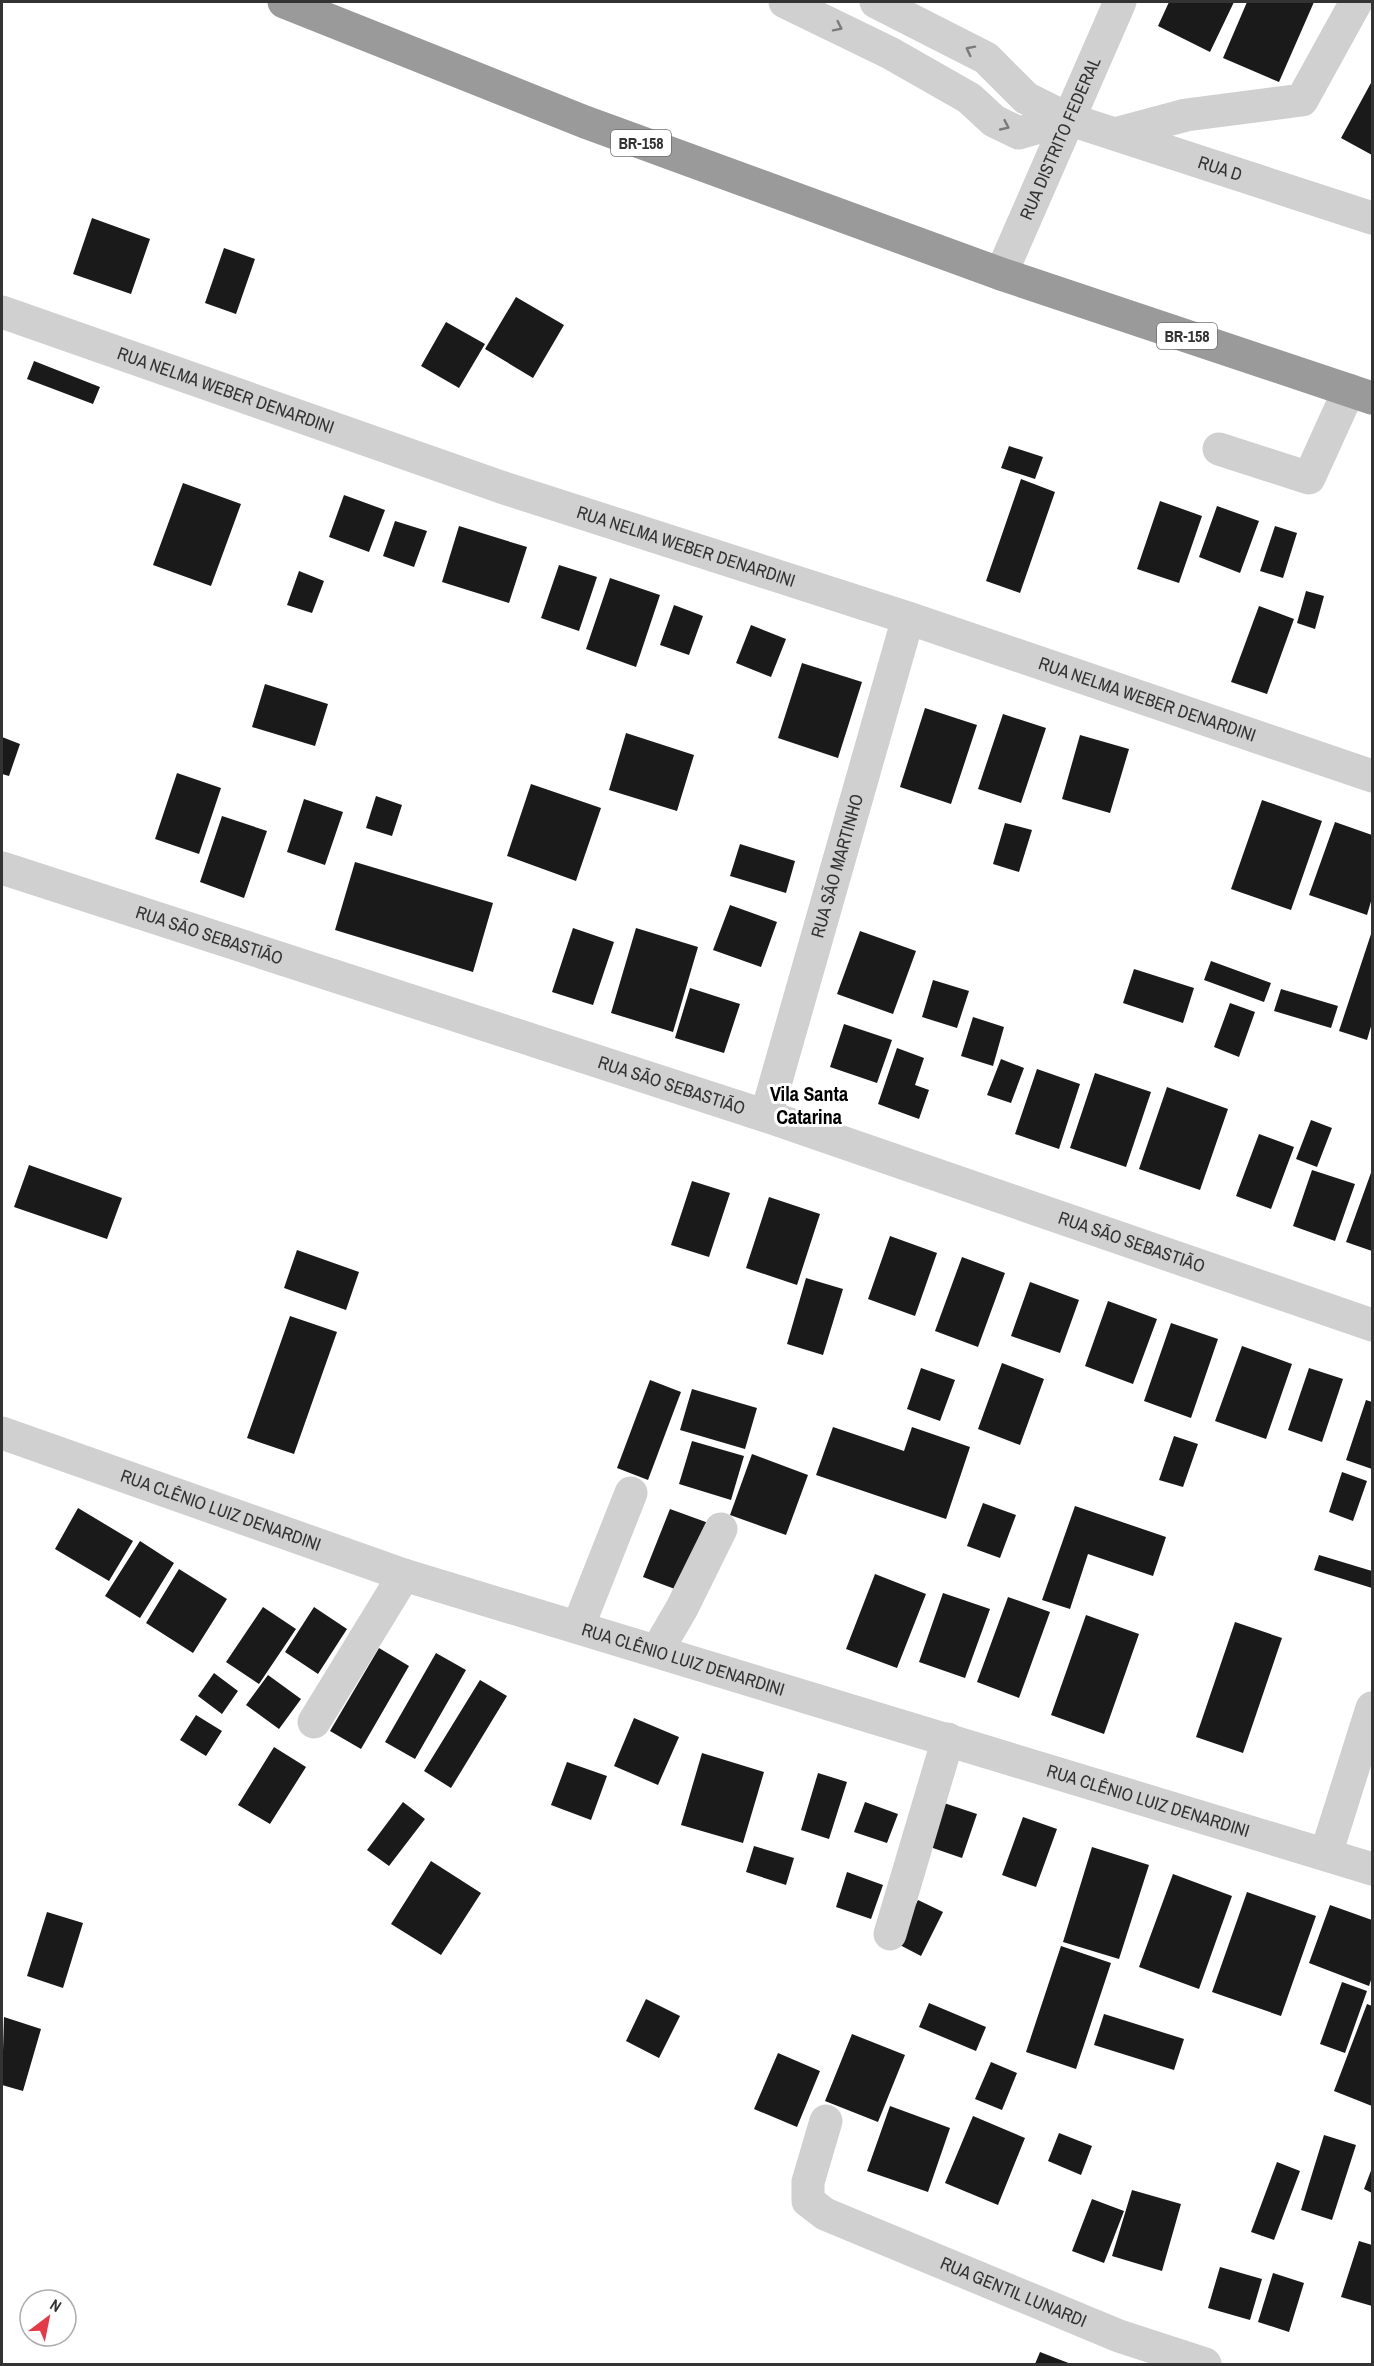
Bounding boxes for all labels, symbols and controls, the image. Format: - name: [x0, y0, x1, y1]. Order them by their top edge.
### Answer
- one-way arrow: [831, 20, 842, 32]
- one-way arrow: [965, 46, 976, 57]
- street label: RUA DISTRITO FEDERAL: [1013, 53, 1106, 224]
- one-way arrow: [998, 118, 1009, 130]
- road number: BR-158: [611, 130, 671, 156]
- street label: RUA D: [1195, 149, 1246, 187]
- road number: BR-158: [1157, 323, 1217, 349]
- street label: RUA NELMA WEBER DENARDINI: [114, 340, 338, 440]
- street label: RUA NELMA WEBER DENARDINI: [574, 499, 798, 593]
- street label: RUA NELMA WEBER DENARDINI: [1035, 650, 1259, 748]
- street label: RUA SÃO MARTINHO: [804, 791, 869, 941]
- street label: RUA SÃO SEBASTIÃO: [133, 899, 286, 970]
- street label: RUA SÃO SEBASTIÃO: [595, 1049, 749, 1120]
- district label: Vila Santa Catarina: [770, 1080, 848, 1130]
- street label: RUA SÃO SEBASTIÃO: [1055, 1205, 1208, 1278]
- street label: RUA CLÊNIO LUIZ DENARDINI: [117, 1463, 325, 1557]
- street label: RUA CLÊNIO LUIZ DENARDINI: [579, 1617, 788, 1702]
- street label: RUA CLÊNIO LUIZ DENARDINI: [1044, 1758, 1253, 1843]
- street label: RUA GENTIL LUNARDI: [937, 2250, 1091, 2333]
- north arrow: [18, 2288, 78, 2348]
- text: N: [46, 2293, 66, 2317]

